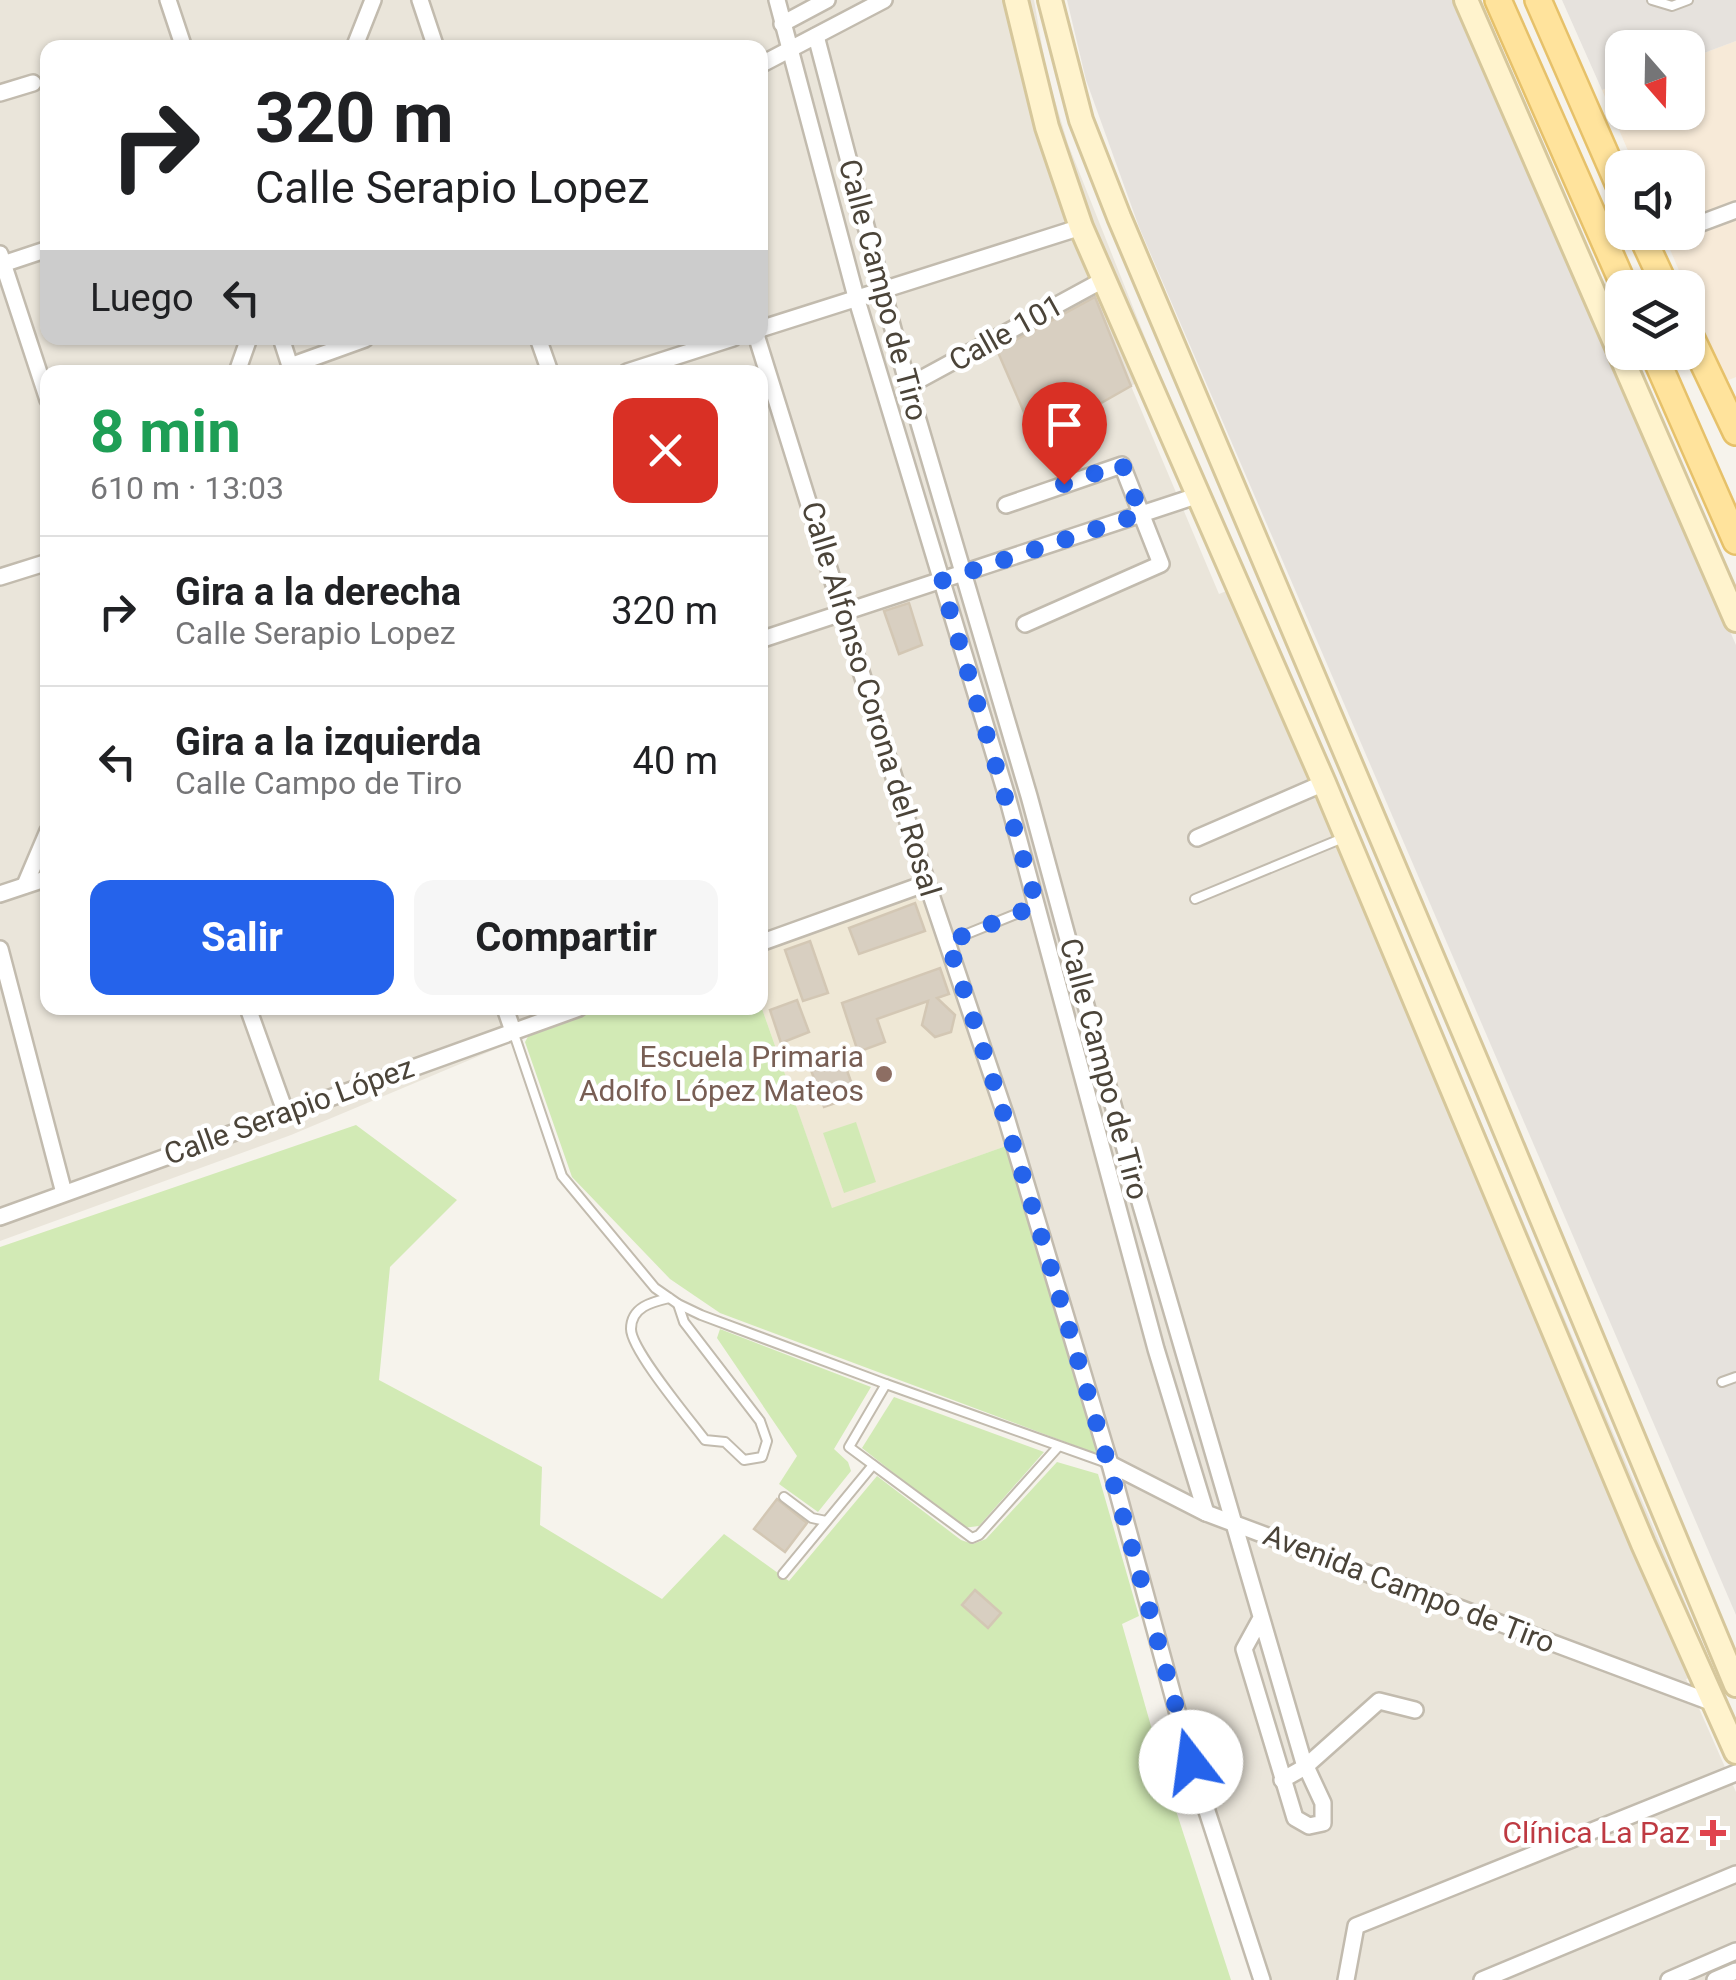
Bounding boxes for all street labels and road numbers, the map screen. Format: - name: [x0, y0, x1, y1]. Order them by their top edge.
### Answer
- street label: Calle Campo de Tiro: [832, 155, 935, 424]
- street label: Calle 101: [943, 287, 1069, 378]
- street label: Calle Alfonso Corona del Rosal: [795, 497, 948, 900]
- street label: Calle Campo de Tiro: [1053, 934, 1156, 1203]
- street label: Calle Serapio López: [159, 1049, 418, 1172]
- street label: Avenida Campo de Tiro: [1259, 1517, 1560, 1660]

